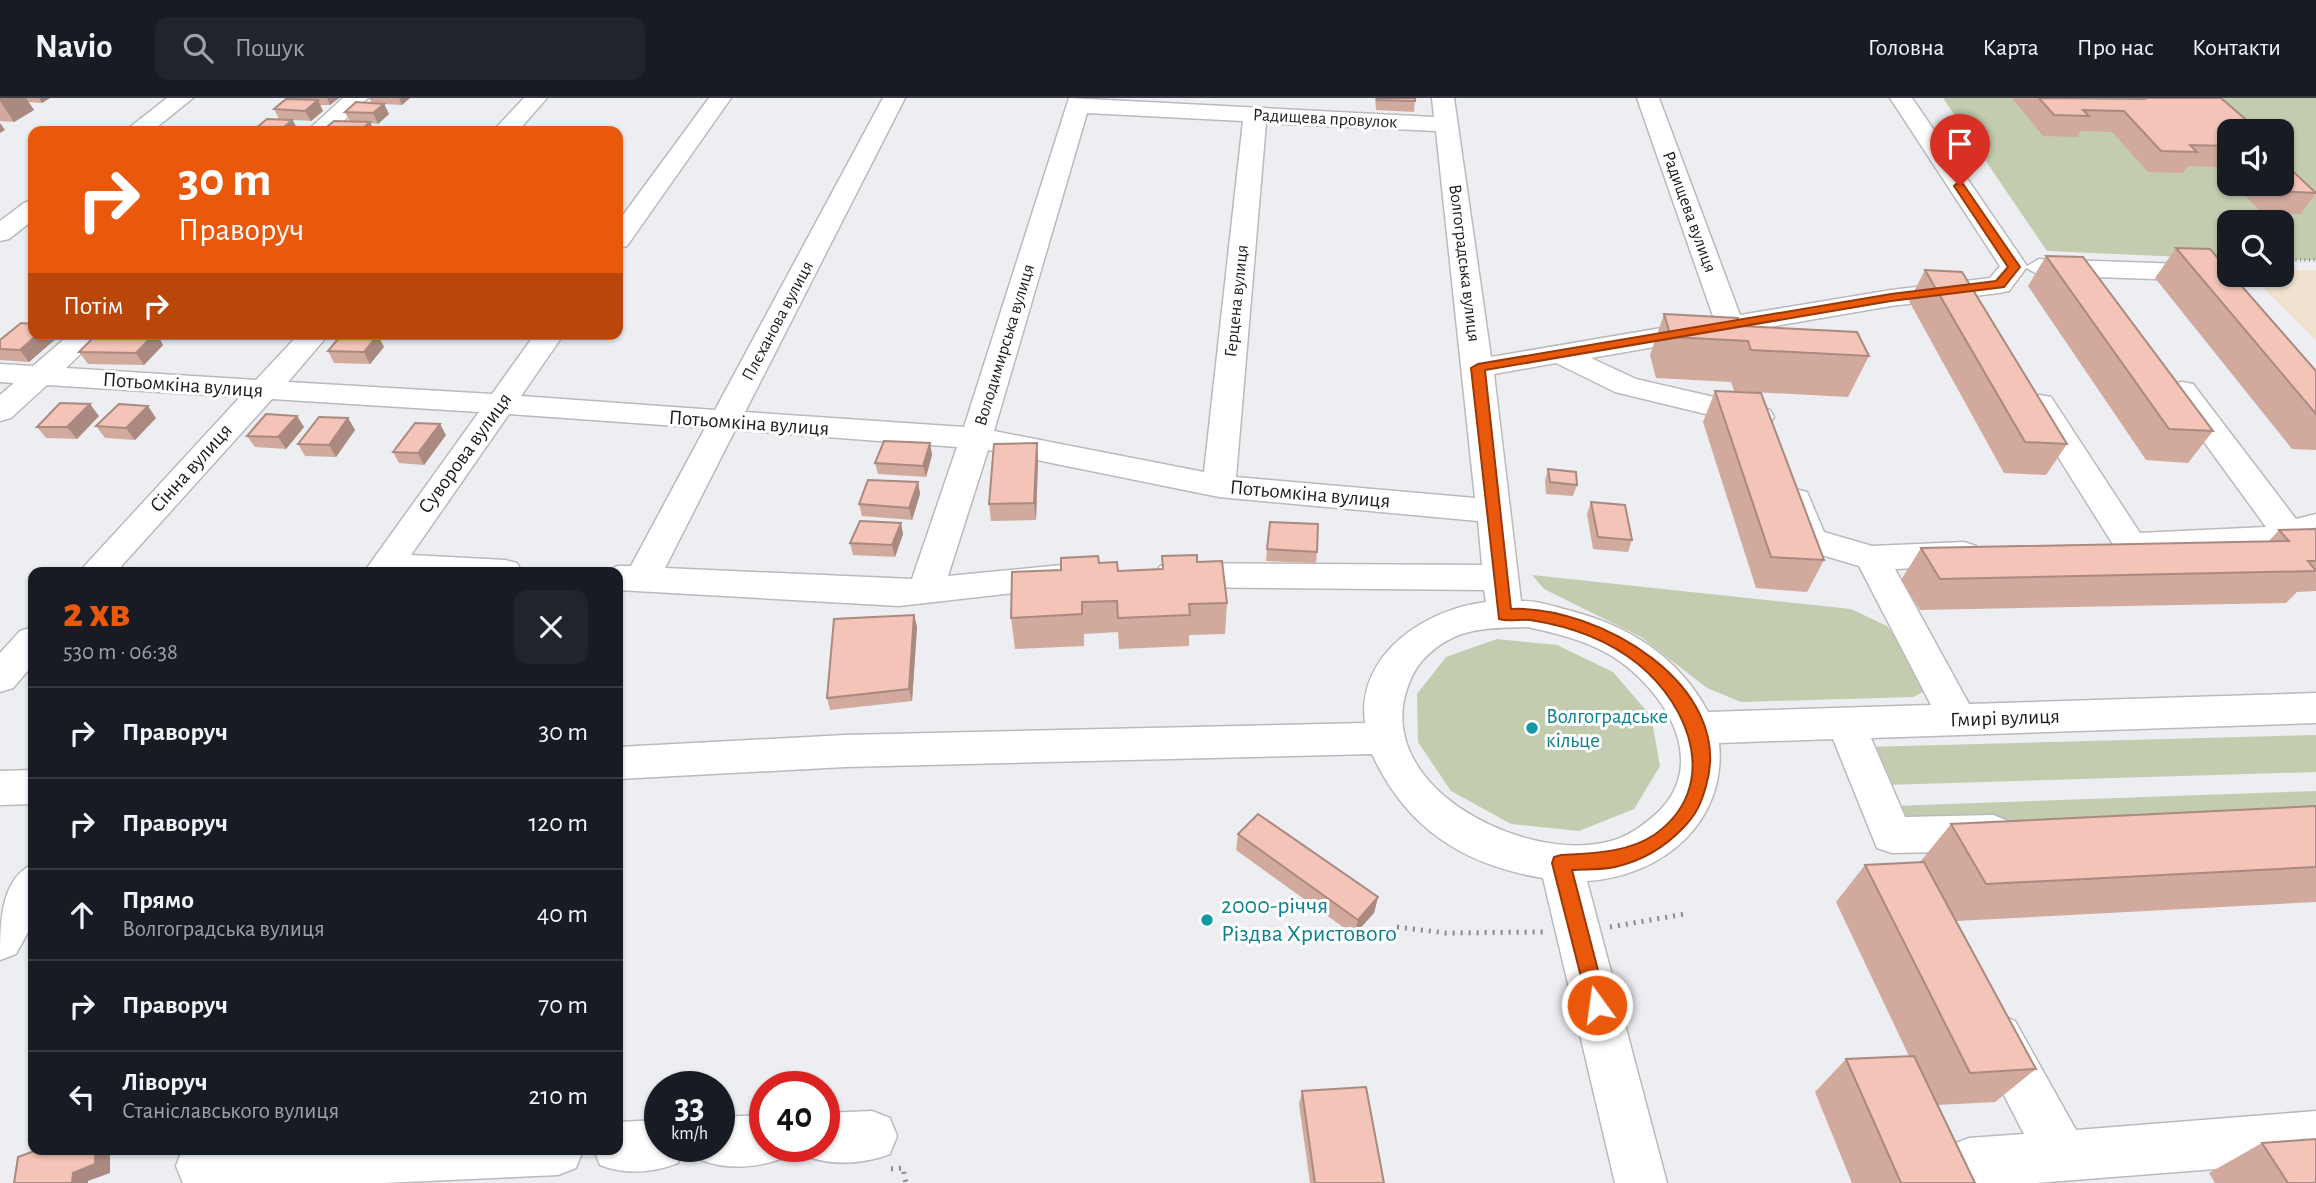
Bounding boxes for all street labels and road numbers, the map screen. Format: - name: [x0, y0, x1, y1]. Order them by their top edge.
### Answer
- street label: Радищева провулок: [1252, 106, 1398, 132]
- street label: Радищева вулиця: [1659, 149, 1719, 275]
- street label: Волгоградська вулиця: [1445, 183, 1483, 343]
- street label: Герцена вулиця: [1222, 244, 1252, 358]
- street label: Плєханова вулиця: [739, 258, 817, 384]
- street label: Володимирська вулиця: [972, 262, 1038, 428]
- street label: Потьомкіна вулиця: [102, 369, 264, 401]
- street label: Суворова вулиця: [414, 389, 516, 517]
- street label: Потьомкіна вулиця: [668, 407, 830, 439]
- street label: Сінна вулиця: [146, 420, 236, 516]
- street label: Потьомкіна вулиця: [1229, 477, 1391, 511]
- street label: Гмирі вулиця: [1950, 706, 2060, 730]

